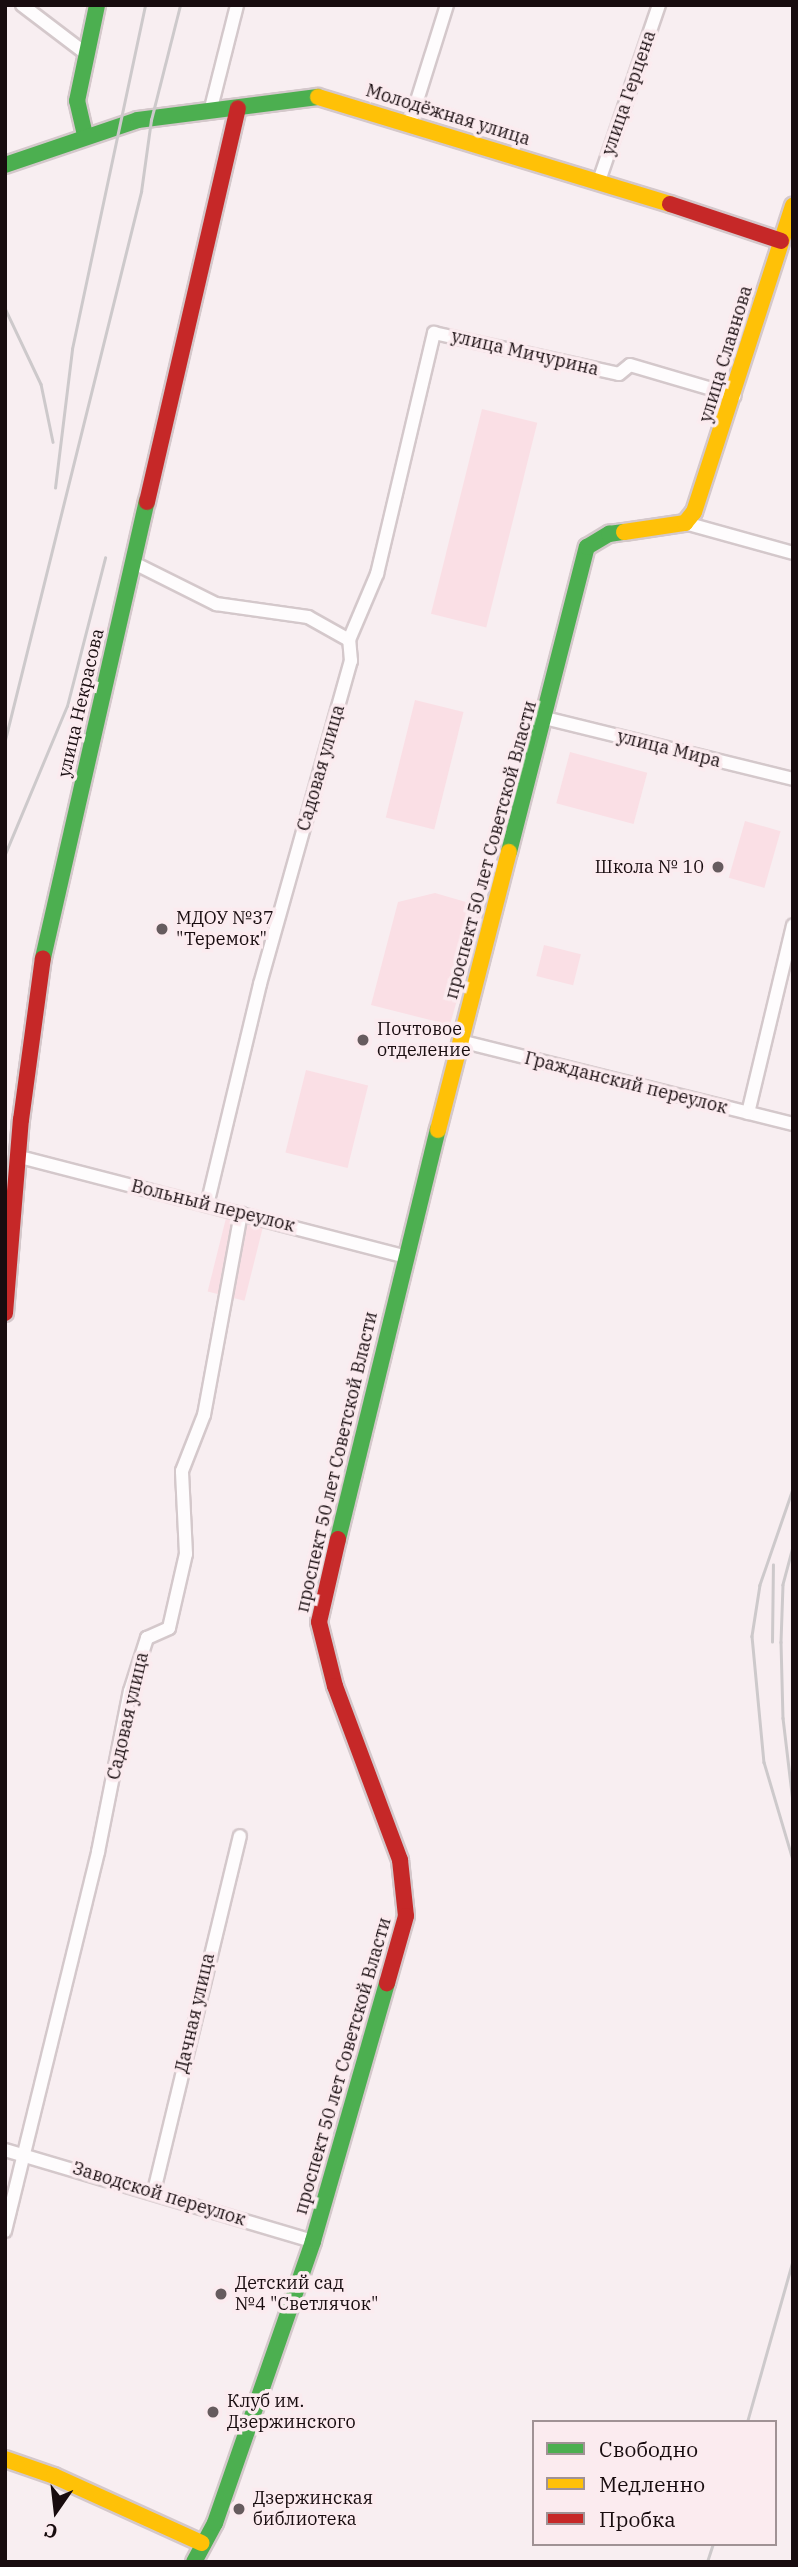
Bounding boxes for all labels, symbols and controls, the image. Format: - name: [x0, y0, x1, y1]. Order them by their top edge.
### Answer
- street label: улица Герцена: [598, 28, 660, 158]
- street label: Молодёжная улица: [363, 80, 533, 150]
- street label: улица Славнова: [695, 283, 757, 425]
- street label: улица Мичурина: [449, 326, 601, 380]
- street label: улица Некрасова: [53, 626, 109, 780]
- street label: проспект 50 лет Советской Власти: [441, 698, 541, 1002]
- street label: Садовая улица: [293, 702, 349, 834]
- street label: улица Мира: [615, 726, 723, 772]
- place label: Школа № 10: [595, 856, 704, 878]
- marker: Школа № 10: [710, 859, 726, 875]
- place label: МДОУ №37 "Теремок": [176, 908, 274, 950]
- marker: МДОУ №37 "Теремок": [154, 921, 170, 937]
- place label: Почтовое отделение: [377, 1019, 471, 1062]
- marker: Почтовое отделение: [355, 1032, 371, 1048]
- street label: Гражданский переулок: [522, 1047, 730, 1119]
- street label: Вольный переулок: [129, 1175, 297, 1237]
- street label: проспект 50 лет Советской Власти: [292, 1309, 382, 1615]
- street label: Садовая улица: [103, 1650, 153, 1782]
- street label: проспект 50 лет Советской Власти: [290, 1915, 396, 2217]
- street label: Дачная улица: [171, 1951, 219, 2075]
- street label: Заводской переулок: [70, 2157, 248, 2231]
- place label: Детский сад №4 "Светлячок": [235, 2273, 378, 2316]
- marker: Детский сад №4 "Светлячок": [213, 2286, 229, 2302]
- place label: Клуб им. Дзержинского: [227, 2391, 356, 2434]
- marker: Клуб им. Дзержинского: [205, 2404, 221, 2420]
- legend: [532, 2420, 777, 2546]
- text: Свободно: [599, 2435, 698, 2463]
- text: Медленно: [599, 2470, 705, 2498]
- north arrow: [21, 2476, 91, 2546]
- place label: Дзержинская библиотека: [253, 2488, 373, 2530]
- marker: Дзержинская библиотека: [231, 2501, 247, 2517]
- text: Пробка: [599, 2505, 676, 2533]
- text: С: [42, 2518, 60, 2545]

